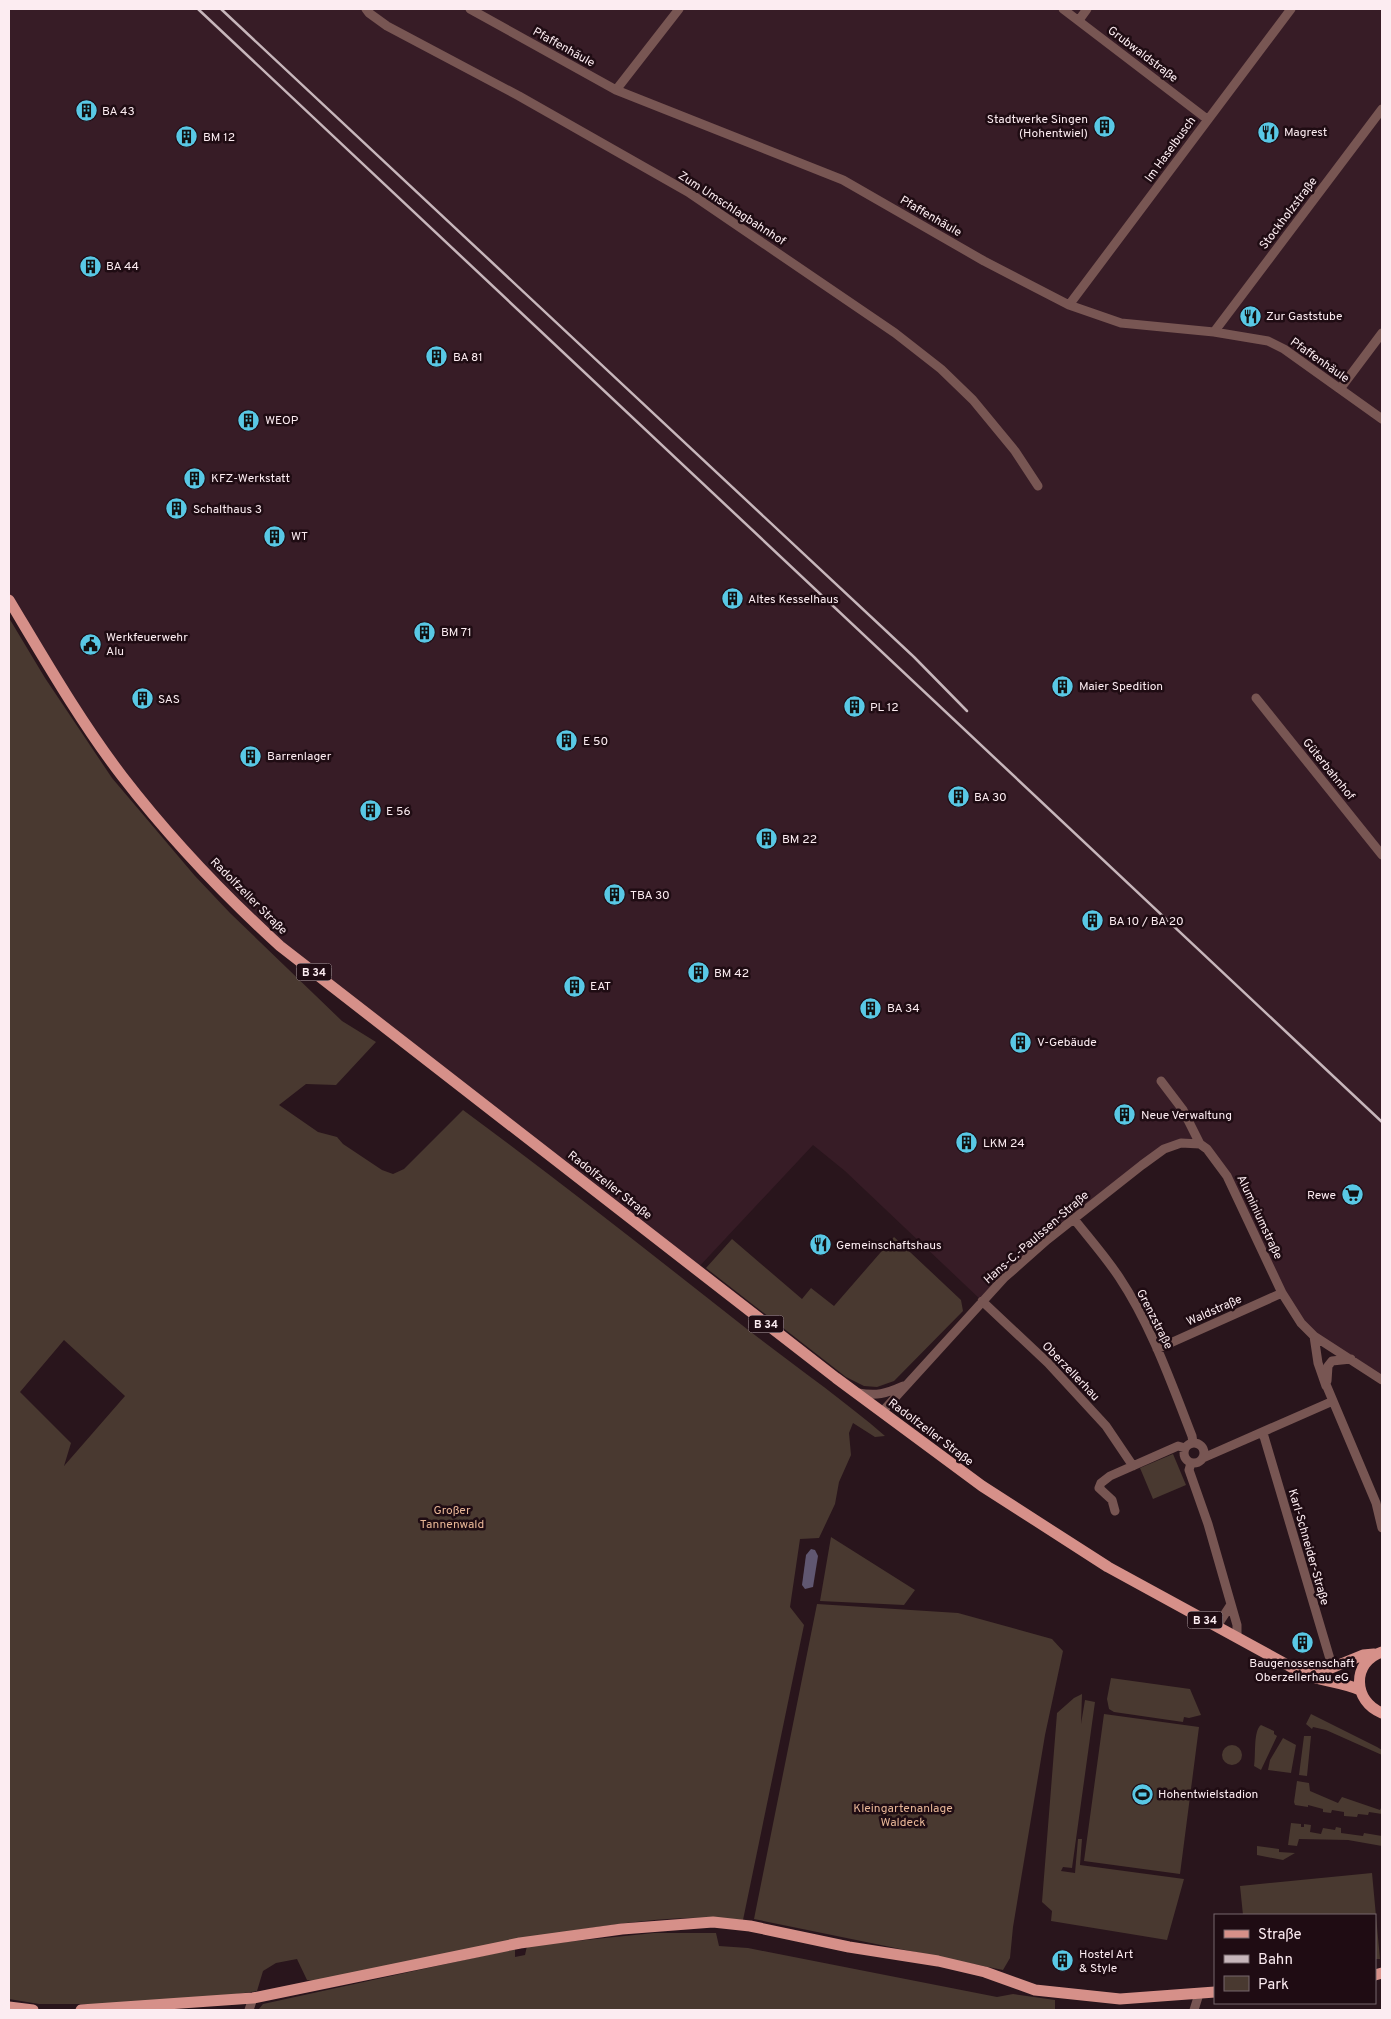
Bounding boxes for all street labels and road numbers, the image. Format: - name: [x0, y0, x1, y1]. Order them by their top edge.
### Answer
- street label: Grubwaldstraße: [1104, 23, 1181, 87]
- street label: Pfaffenhäule: [530, 24, 597, 72]
- street label: Im Haselbusch: [1142, 113, 1200, 186]
- street label: Zum Umschlagbahnhof: [675, 168, 788, 250]
- street label: Stockholzstraße: [1256, 174, 1321, 253]
- street label: Pfaffenhäule: [897, 193, 964, 241]
- street label: Pfaffenhäule: [1287, 335, 1352, 387]
- street label: Güterbahnhof: [1298, 735, 1358, 804]
- street label: Radolfzeller Straße: [206, 855, 290, 939]
- road number: B 34: [296, 964, 332, 980]
- street label: Radolfzeller Straße: [564, 1148, 655, 1224]
- street label: Aluminiumstraße: [1232, 1173, 1286, 1262]
- street label: Hans-C.-Paulssen-Straße: [981, 1188, 1093, 1288]
- street label: Grenzstraße: [1132, 1287, 1176, 1352]
- street label: Waldstraße: [1184, 1292, 1245, 1330]
- road number: B 34: [748, 1316, 784, 1332]
- street label: Oberzellerhau: [1038, 1339, 1103, 1405]
- street label: Radolfzeller Straße: [885, 1396, 976, 1470]
- street label: Karl-Schneider-Straße: [1284, 1487, 1332, 1607]
- road number: B 34: [1188, 1612, 1222, 1628]

